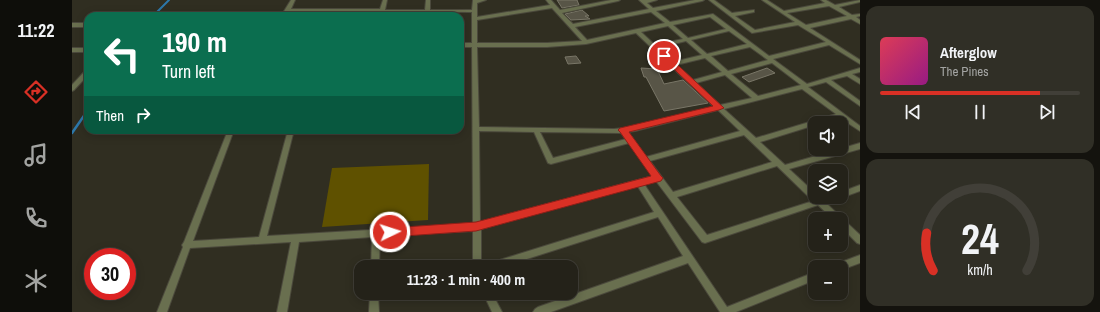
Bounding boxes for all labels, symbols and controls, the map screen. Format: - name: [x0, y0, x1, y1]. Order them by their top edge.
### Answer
- text: 11:22: [18, 18, 54, 43]
- text: 190 m: [162, 23, 227, 61]
- icon: left: [96, 28, 148, 80]
- pin: [647, 39, 681, 73]
- text: Afterglow: [940, 42, 997, 63]
- icon: arrive: [653, 45, 675, 67]
- text: Turn left: [162, 59, 215, 84]
- text: The Pines: [940, 63, 989, 80]
- icon: directions: [22, 78, 50, 106]
- icon: previous: [902, 101, 924, 123]
- icon: pause: [969, 101, 991, 123]
- icon: next: [1036, 101, 1058, 123]
- icon: right: [132, 104, 154, 126]
- text: Then: [96, 105, 124, 126]
- map controls: [808, 116, 848, 300]
- button: sound: [808, 116, 848, 156]
- icon: music: [22, 141, 50, 169]
- button: layers: [808, 164, 848, 204]
- icon: phone: [22, 204, 50, 232]
- text: 24: [961, 210, 999, 266]
- position arrow: [369, 211, 411, 253]
- button: +: [808, 212, 848, 252]
- speed limit sign: 30: [84, 248, 136, 300]
- text: km/h: [967, 259, 993, 278]
- button: −: [808, 260, 848, 300]
- icon: climate: [22, 267, 50, 295]
- text: 11:23 · 1 min · 400 m: [407, 269, 525, 290]

